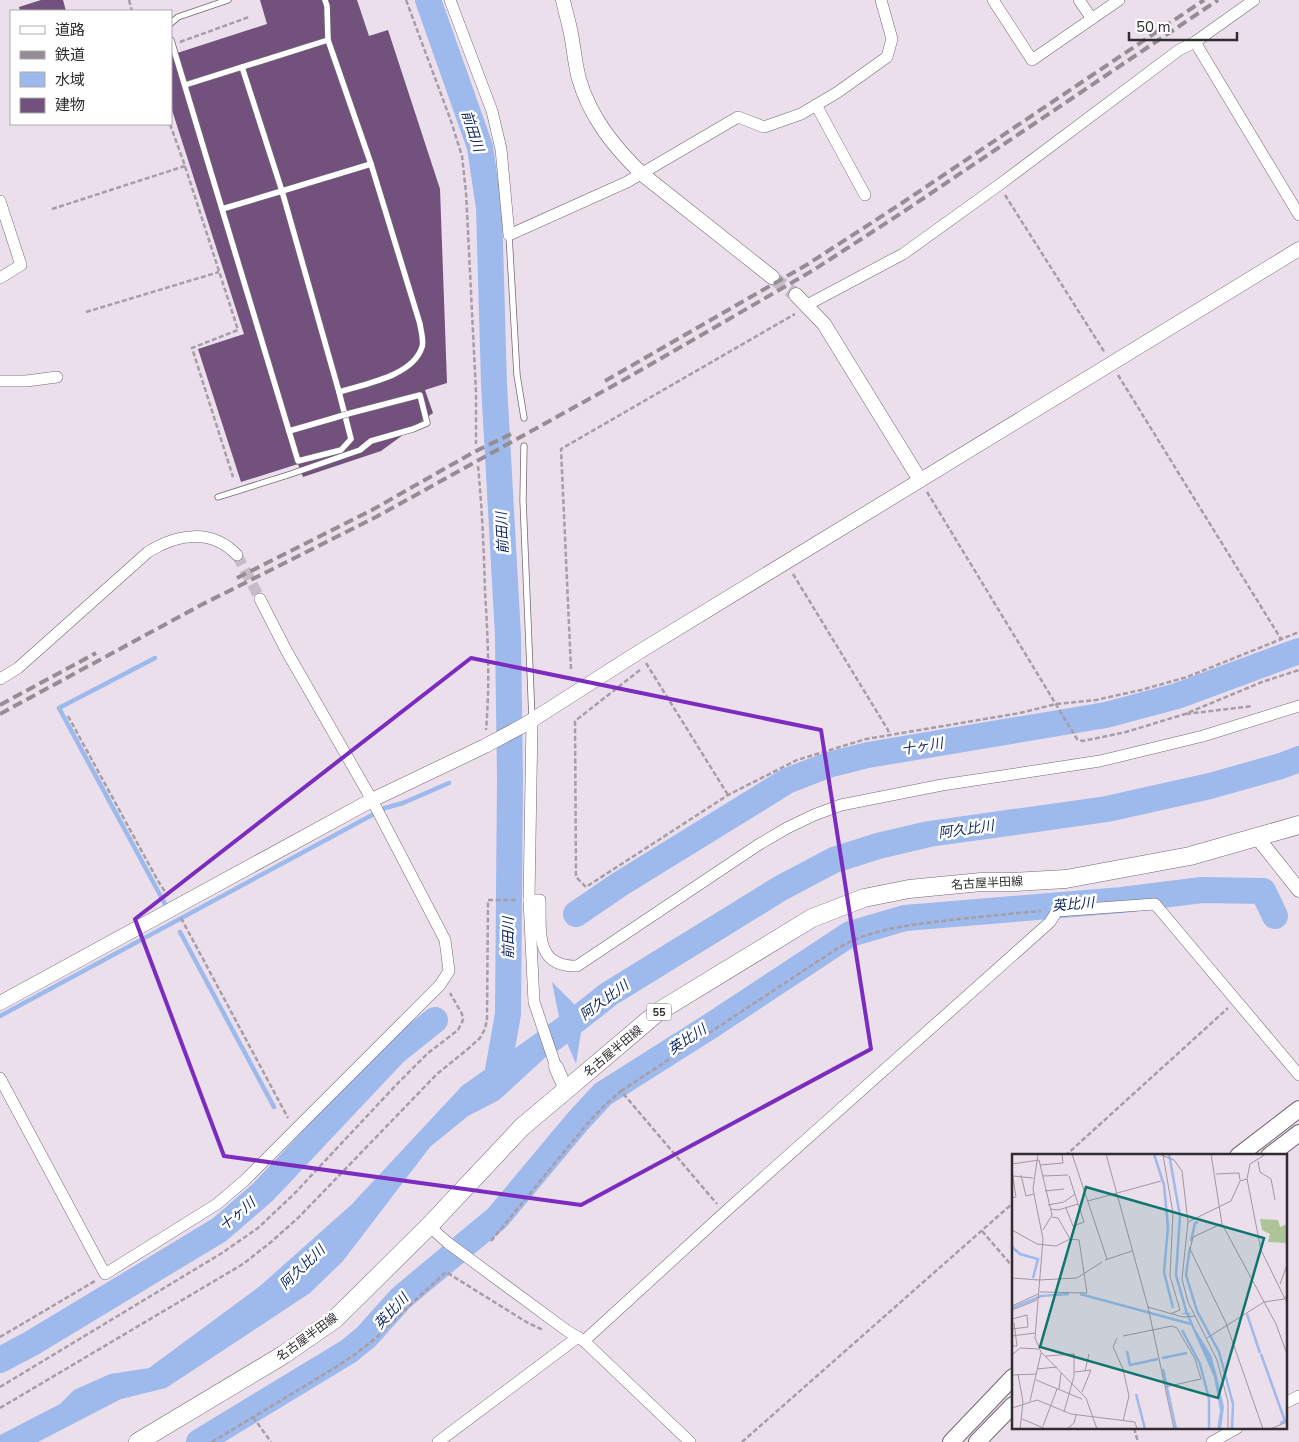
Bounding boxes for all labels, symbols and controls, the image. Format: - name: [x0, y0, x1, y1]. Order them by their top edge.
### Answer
- legend: [10, 10, 172, 125]
- scale bar: [1129, 10, 1236, 42]
- text: 50 m: [1136, 17, 1171, 37]
- text: 道路: [55, 20, 85, 40]
- text: 鉄道: [55, 45, 85, 65]
- text: 水域: [55, 70, 85, 90]
- text: 建物: [55, 95, 85, 115]
- water label: 前田川: [457, 108, 489, 156]
- water label: 前田川: [492, 510, 513, 554]
- water label: 十ヶ川: [900, 734, 946, 759]
- water label: 阿久比川: [937, 816, 997, 843]
- street label: 名古屋半田線: [951, 873, 1023, 893]
- water label: 英比川: [1051, 893, 1097, 916]
- water label: 前田川: [499, 915, 518, 959]
- water label: 阿久比川: [576, 975, 634, 1025]
- road number: 55: [646, 1004, 672, 1020]
- water label: 英比川: [664, 1019, 712, 1059]
- street label: 名古屋半田線: [580, 1022, 646, 1080]
- inset map: [1012, 1154, 1286, 1430]
- water label: 十ヶ川: [215, 1192, 261, 1235]
- water label: 阿久比川: [276, 1240, 331, 1294]
- water label: 英比川: [370, 1288, 414, 1333]
- street label: 名古屋半田線: [273, 1309, 341, 1365]

